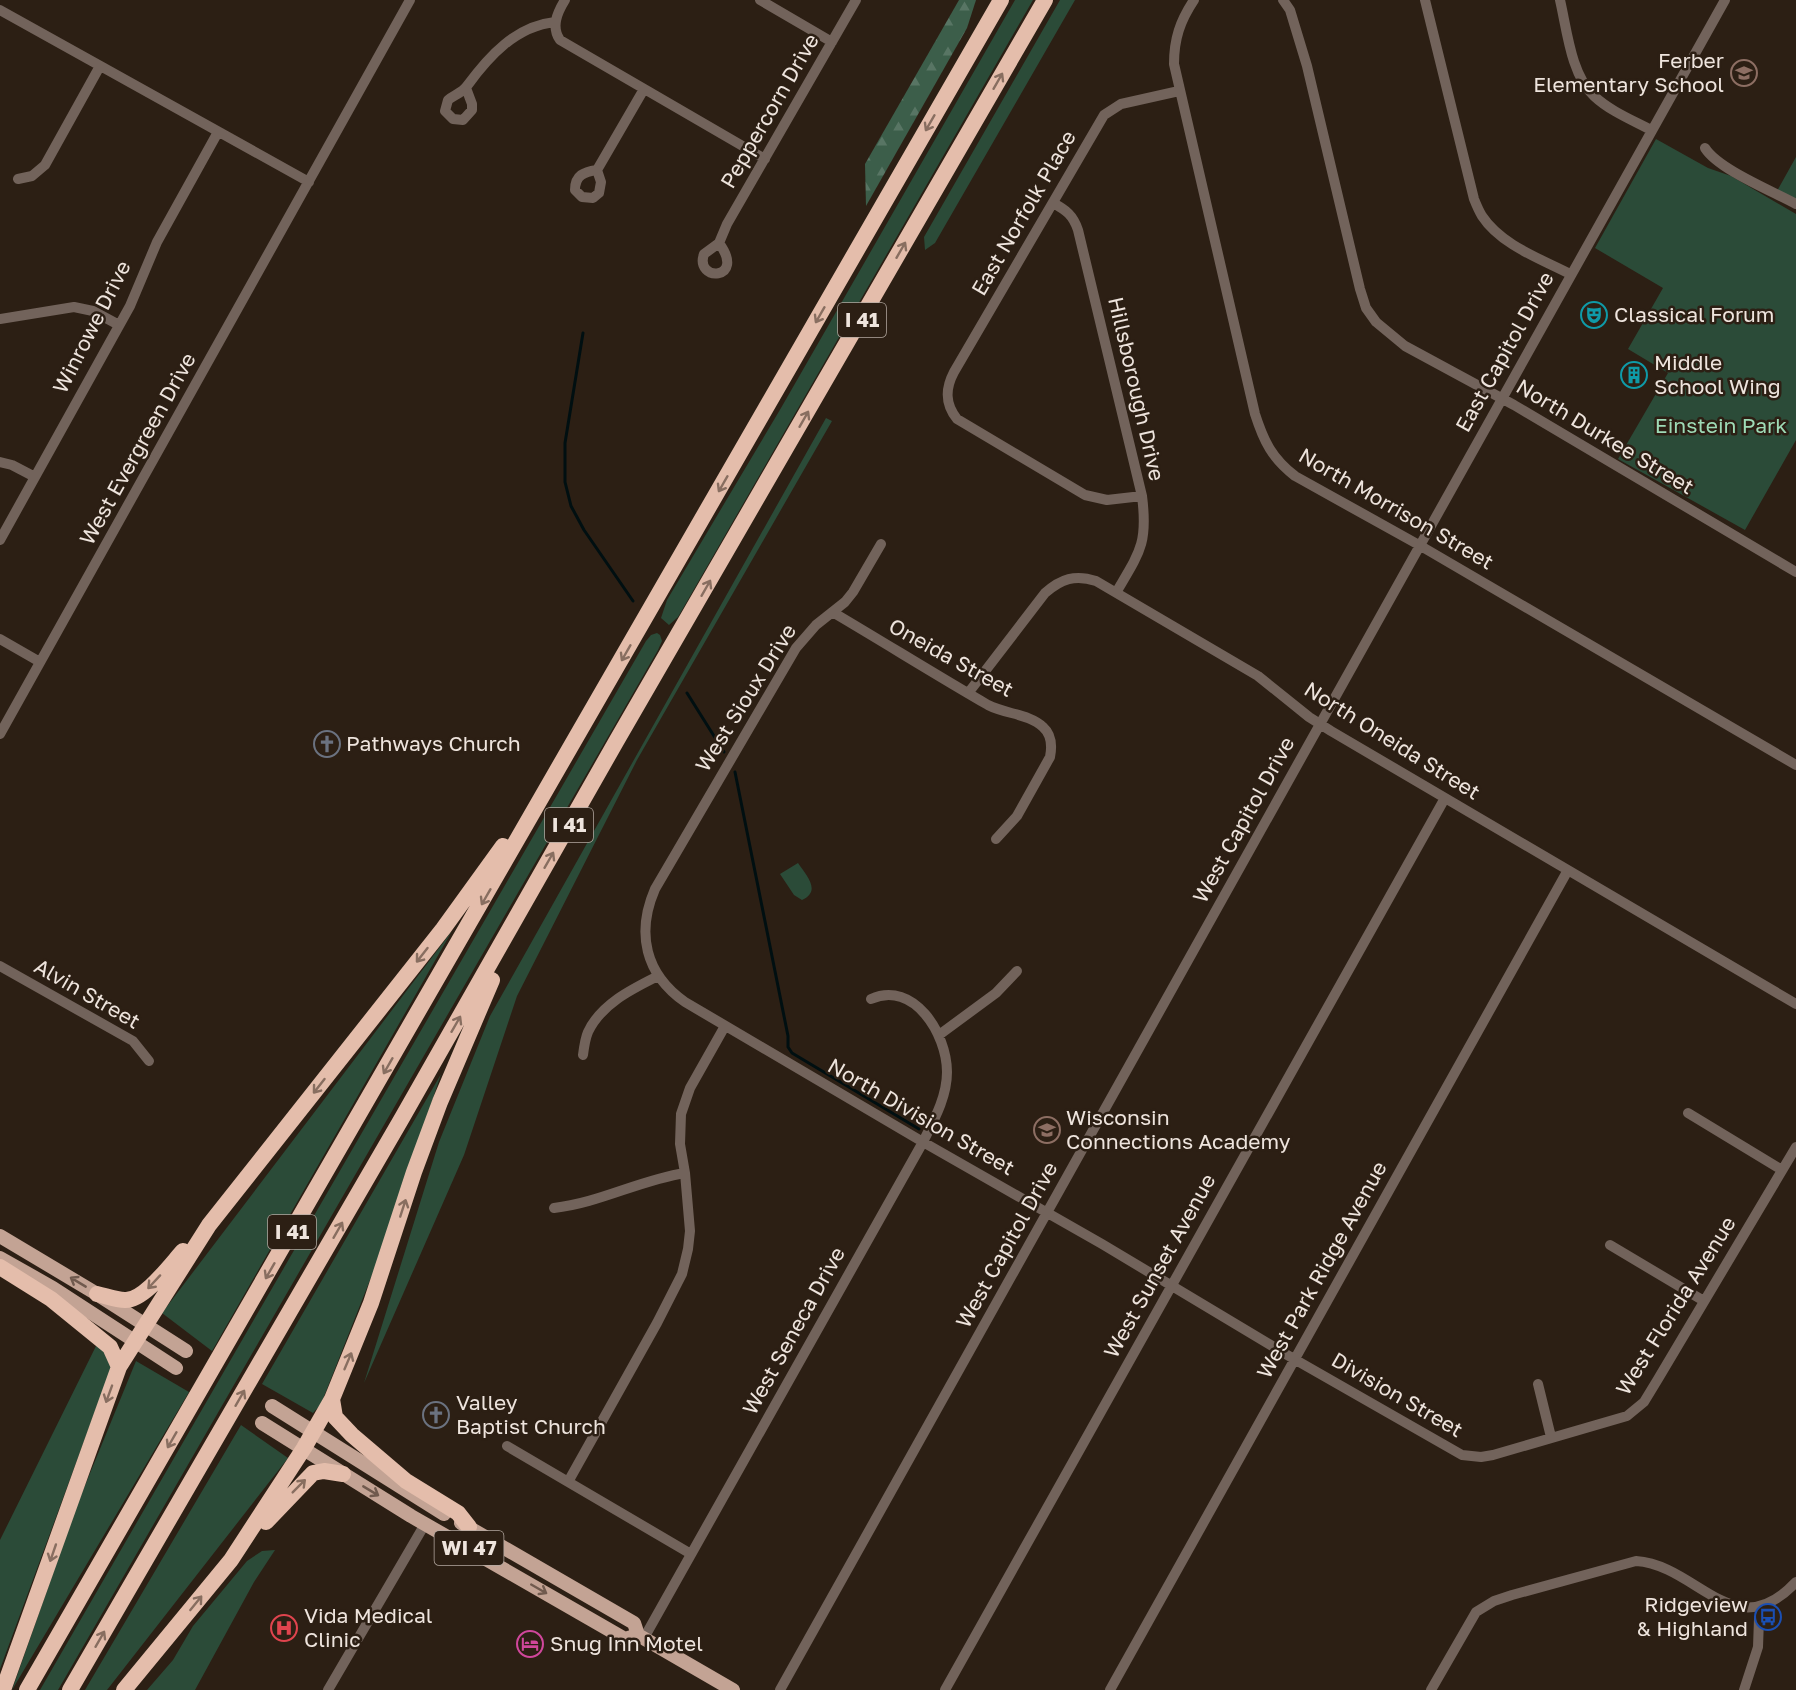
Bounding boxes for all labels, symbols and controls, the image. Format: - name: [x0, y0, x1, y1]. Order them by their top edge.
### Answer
- street label: Peppercorn Drive: [714, 29, 824, 192]
- place label: Ferber Elementary School: [1533, 47, 1724, 97]
- school or university icon: Ferber Elementary School: [1729, 58, 1759, 88]
- one-way arrow: [993, 73, 1005, 90]
- one-way arrow: [924, 114, 935, 132]
- street label: East Norfolk Place: [965, 125, 1081, 300]
- one-way arrow: [896, 242, 908, 259]
- street label: Winrowe Drive: [47, 256, 136, 397]
- street label: East Capitol Drive: [1449, 267, 1559, 436]
- street label: Hillsborough Drive: [1103, 294, 1171, 483]
- theatre icon: Classical Forum: [1579, 300, 1609, 330]
- place label: Classical Forum: [1614, 301, 1774, 327]
- road number: I 41: [838, 303, 886, 337]
- one-way arrow: [814, 307, 826, 324]
- street label: West Evergreen Drive: [73, 348, 201, 549]
- place label: Middle School Wing: [1654, 349, 1781, 399]
- building icon: Middle School Wing: [1619, 360, 1649, 390]
- street label: North Durkee Street: [1512, 373, 1699, 499]
- one-way arrow: [799, 411, 811, 428]
- park label: Einstein Park: [1655, 412, 1787, 438]
- street label: North Morrison Street: [1295, 442, 1498, 575]
- one-way arrow: [717, 475, 728, 493]
- one-way arrow: [701, 580, 713, 597]
- street label: Oneida Street: [885, 612, 1018, 702]
- street label: West Sioux Drive: [689, 619, 801, 776]
- one-way arrow: [620, 644, 631, 662]
- street label: North Oneida Street: [1300, 676, 1485, 805]
- church icon: Pathways Church: [312, 729, 342, 759]
- place label: Pathways Church: [346, 730, 521, 756]
- street label: West Capitol Drive: [1187, 732, 1300, 907]
- road number: I 41: [545, 808, 593, 842]
- one-way arrow: [544, 851, 555, 869]
- one-way arrow: [479, 888, 491, 905]
- one-way arrow: [416, 947, 429, 963]
- street label: Alvin Street: [30, 952, 145, 1034]
- one-way arrow: [450, 1016, 462, 1033]
- street label: North Division Street: [824, 1052, 1019, 1180]
- one-way arrow: [382, 1057, 394, 1074]
- one-way arrow: [312, 1078, 325, 1094]
- place label: Wisconsin Connections Academy: [1066, 1104, 1291, 1154]
- school or university icon: Wisconsin Connections Academy: [1032, 1115, 1062, 1145]
- street label: West Park Ridge Avenue: [1251, 1156, 1392, 1383]
- street label: West Capitol Drive: [950, 1157, 1063, 1332]
- street label: West Sunset Avenue: [1098, 1169, 1221, 1362]
- one-way arrow: [398, 1199, 409, 1218]
- street label: West Florida Avenue: [1610, 1211, 1741, 1400]
- road number: I 41: [268, 1215, 316, 1249]
- one-way arrow: [332, 1222, 344, 1239]
- street label: West Seneca Drive: [736, 1242, 850, 1419]
- one-way arrow: [263, 1262, 275, 1279]
- one-way arrow: [147, 1274, 161, 1289]
- one-way arrow: [70, 1275, 87, 1287]
- street label: Division Street: [1327, 1346, 1468, 1442]
- one-way arrow: [343, 1353, 354, 1371]
- one-way arrow: [103, 1384, 114, 1403]
- place label: Valley Baptist Church: [456, 1389, 606, 1439]
- one-way arrow: [234, 1390, 246, 1407]
- church icon: Valley Baptist Church: [421, 1400, 451, 1430]
- one-way arrow: [166, 1431, 178, 1448]
- one-way arrow: [292, 1479, 306, 1494]
- one-way arrow: [362, 1485, 379, 1497]
- road number: WI 47: [434, 1531, 504, 1565]
- one-way arrow: [46, 1543, 57, 1562]
- one-way arrow: [530, 1583, 547, 1595]
- place label: Ridgeview & Highland: [1637, 1591, 1748, 1641]
- one-way arrow: [190, 1596, 203, 1612]
- place label: Vida Medical Clinic: [304, 1602, 433, 1652]
- bus stop icon: Ridgeview & Highland: [1753, 1602, 1783, 1632]
- hospital icon: Vida Medical Clinic: [269, 1613, 299, 1643]
- hotel icon: Snug Inn Motel: [515, 1629, 545, 1659]
- place label: Snug Inn Motel: [550, 1630, 703, 1656]
- one-way arrow: [94, 1631, 106, 1648]

